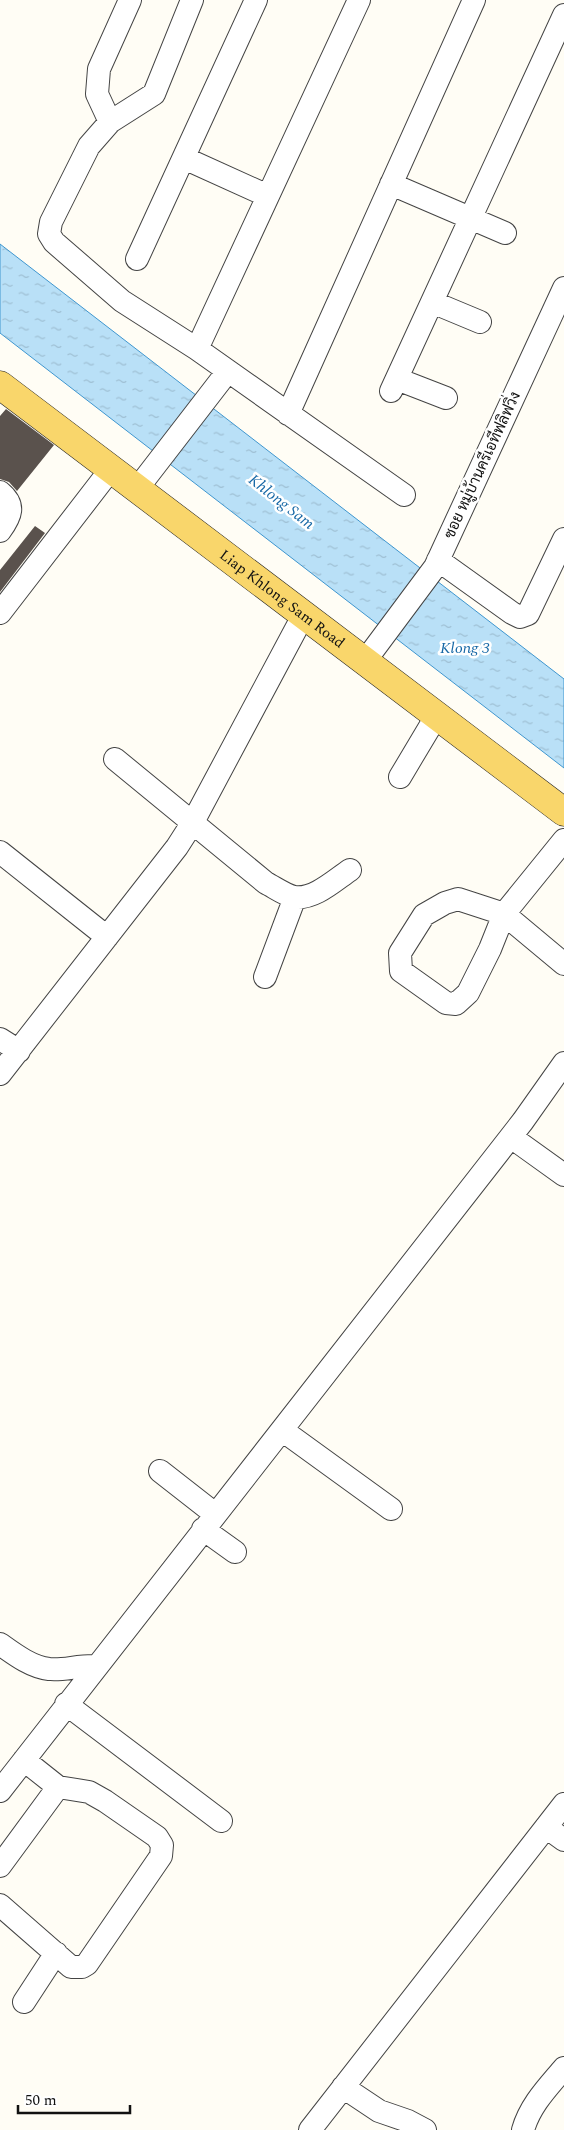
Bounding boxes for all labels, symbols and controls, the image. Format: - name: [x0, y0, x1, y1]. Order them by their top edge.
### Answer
- street label: ซอย หมู่บ้านครีเอทีฟลิฟวิ่ง: [435, 386, 527, 543]
- water label: Khlong Sam: [243, 468, 320, 536]
- street label: Liap Khlong Sam Road: [214, 544, 350, 654]
- water label: Klong 3: [440, 636, 490, 660]
- scale bar: [18, 2082, 130, 2114]
- text: 50 m: [25, 2089, 57, 2112]

